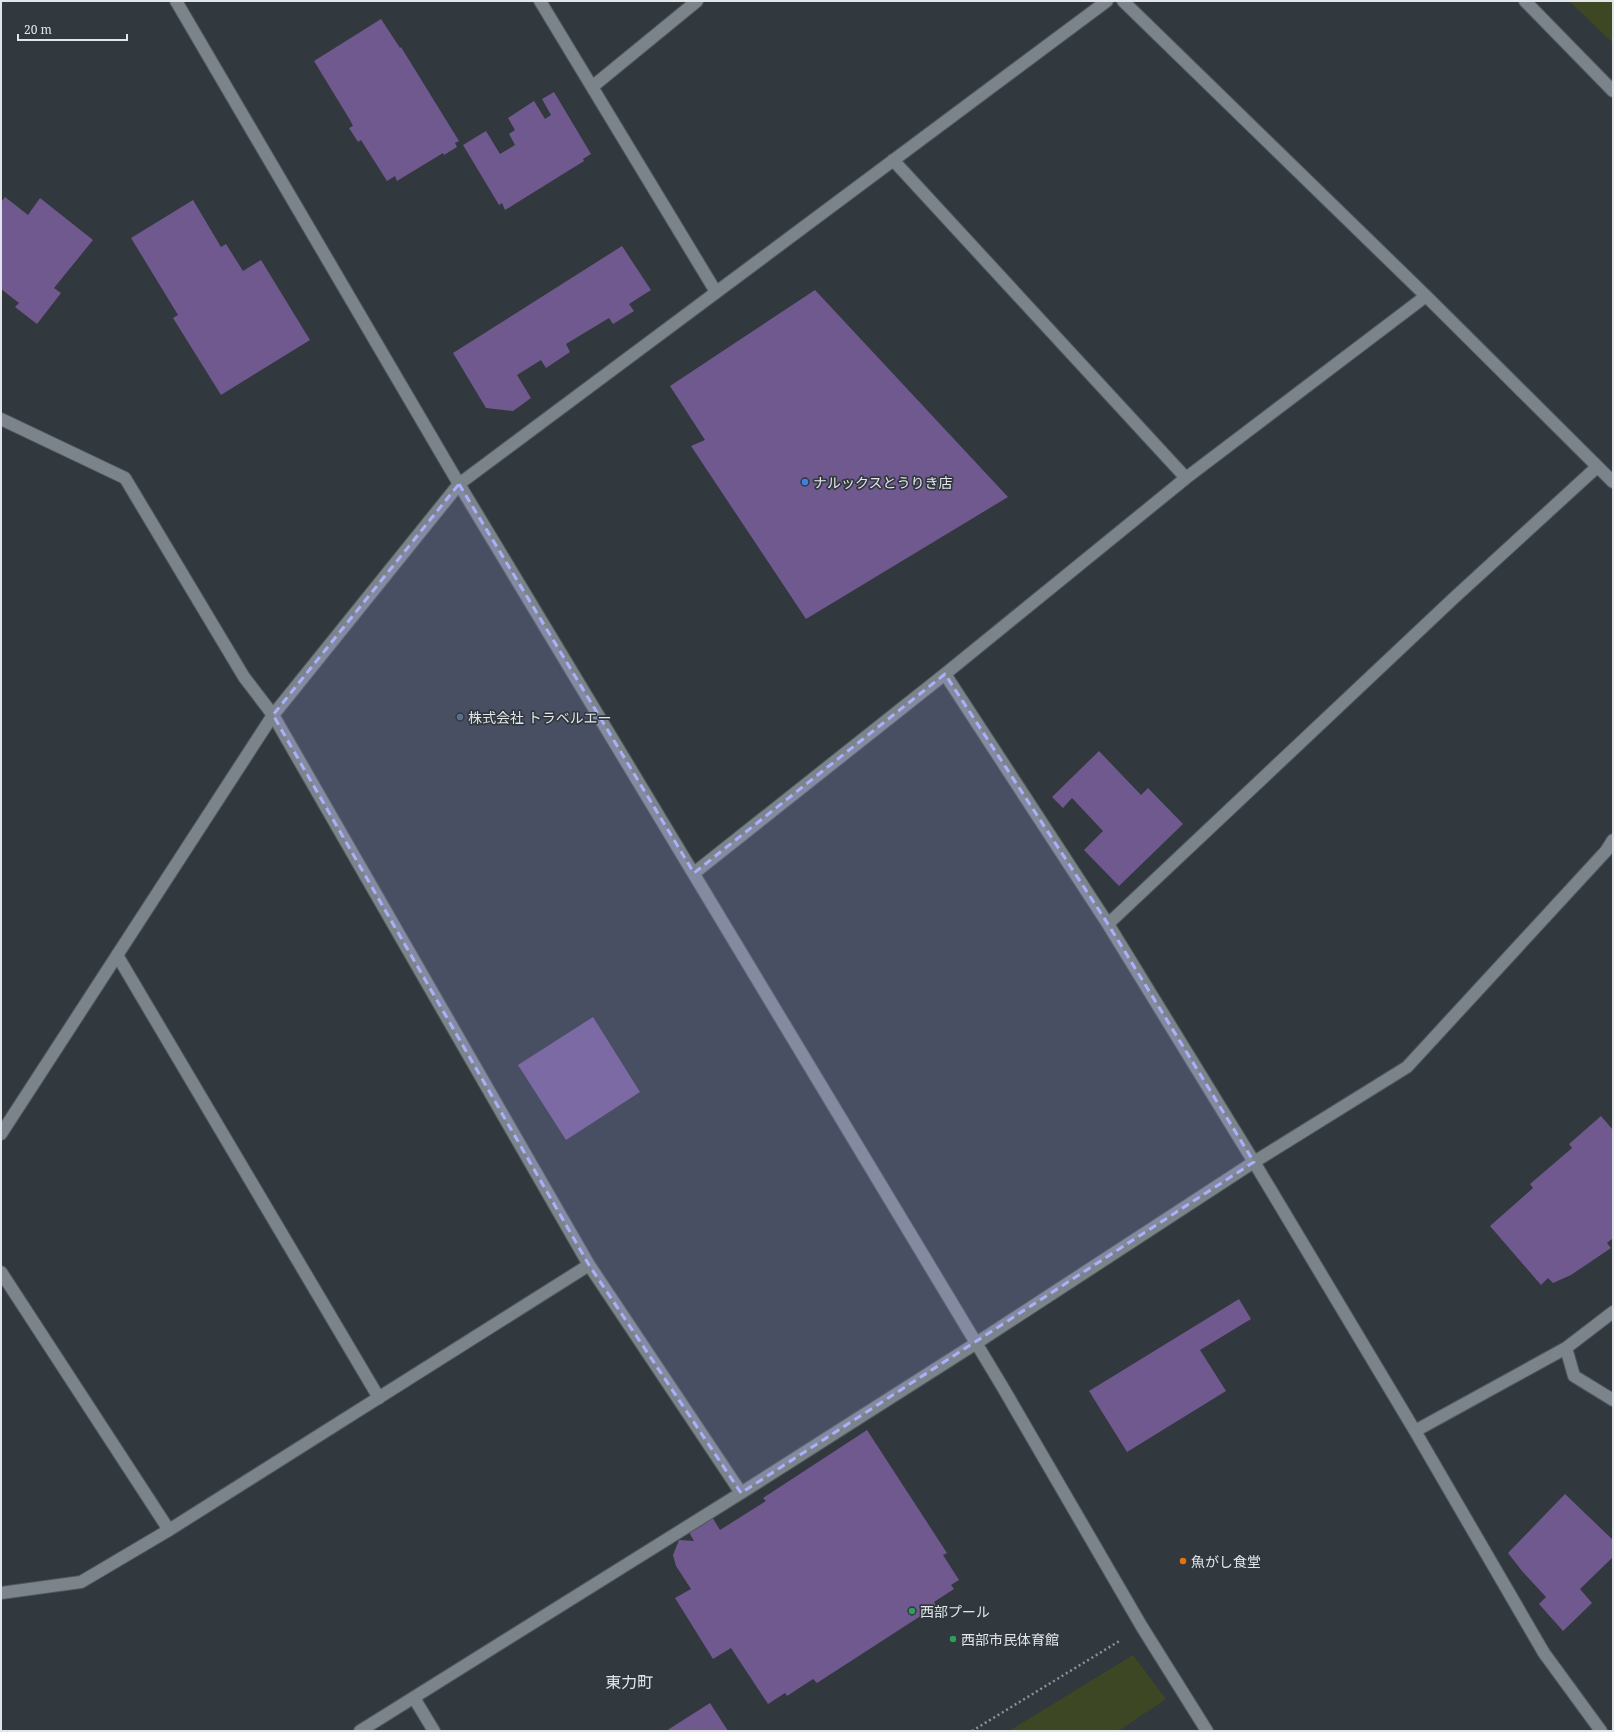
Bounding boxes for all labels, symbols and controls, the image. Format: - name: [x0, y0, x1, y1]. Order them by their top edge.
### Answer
- scale bar: [18, 16, 127, 42]
- text: 20 m: [24, 21, 52, 38]
- place label: ナルックスとうりき店: [813, 473, 953, 492]
- marker: ナルックスとうりき店: [800, 477, 810, 487]
- place label: 株式会社 トラベルエー: [468, 708, 612, 727]
- marker: 株式会社 トラベルエー: [455, 712, 465, 722]
- place label: 魚がし食堂: [1191, 1552, 1261, 1571]
- marker: 魚がし食堂: [1178, 1556, 1188, 1566]
- place label: 西部プール: [920, 1602, 990, 1621]
- marker: 西部プール: [907, 1606, 917, 1616]
- place label: 西部市民体育館: [961, 1630, 1059, 1649]
- marker: 西部市民体育館: [948, 1634, 958, 1644]
- district label: 東力町: [605, 1671, 653, 1693]

